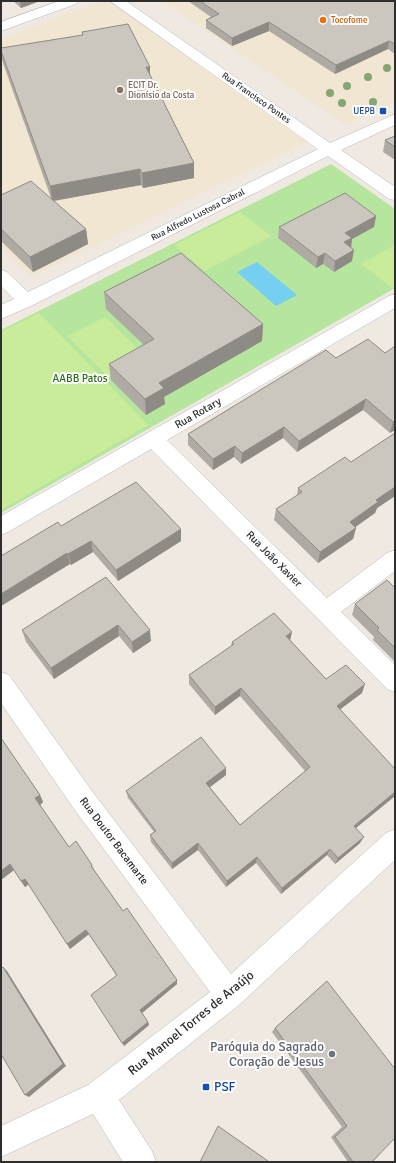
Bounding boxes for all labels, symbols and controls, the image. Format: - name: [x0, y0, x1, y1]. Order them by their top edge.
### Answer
- marker: Tocofome: [318, 15, 328, 25]
- place label: Tocofome: [331, 15, 368, 26]
- street label: Rua Francisco Pontes: [220, 70, 293, 126]
- place label: ECIT Dr. Dionísio da Costa: [128, 80, 195, 101]
- marker: ECIT Dr. Dionísio da Costa: [115, 85, 125, 95]
- place label: UEPB: [353, 106, 375, 117]
- marker: UEPB: [378, 106, 388, 116]
- street label: Rua Alfredo Lustosa Cabral: [149, 186, 247, 243]
- park label: AABB Patos: [53, 372, 108, 385]
- street label: Rua Rotary: [173, 394, 224, 431]
- street label: Rua João Xavier: [243, 528, 305, 590]
- street label: Rua Doutor Bacamarte: [77, 795, 151, 887]
- street label: Rua Manoel Torres de Araújo: [125, 967, 257, 1079]
- place label: Paróquia do Sagrado Coração de Jesus: [210, 1039, 324, 1070]
- marker: Paróquia do Sagrado Coração de Jesus: [327, 1049, 337, 1059]
- place label: PSF: [214, 1079, 236, 1095]
- marker: PSF: [201, 1082, 211, 1092]

